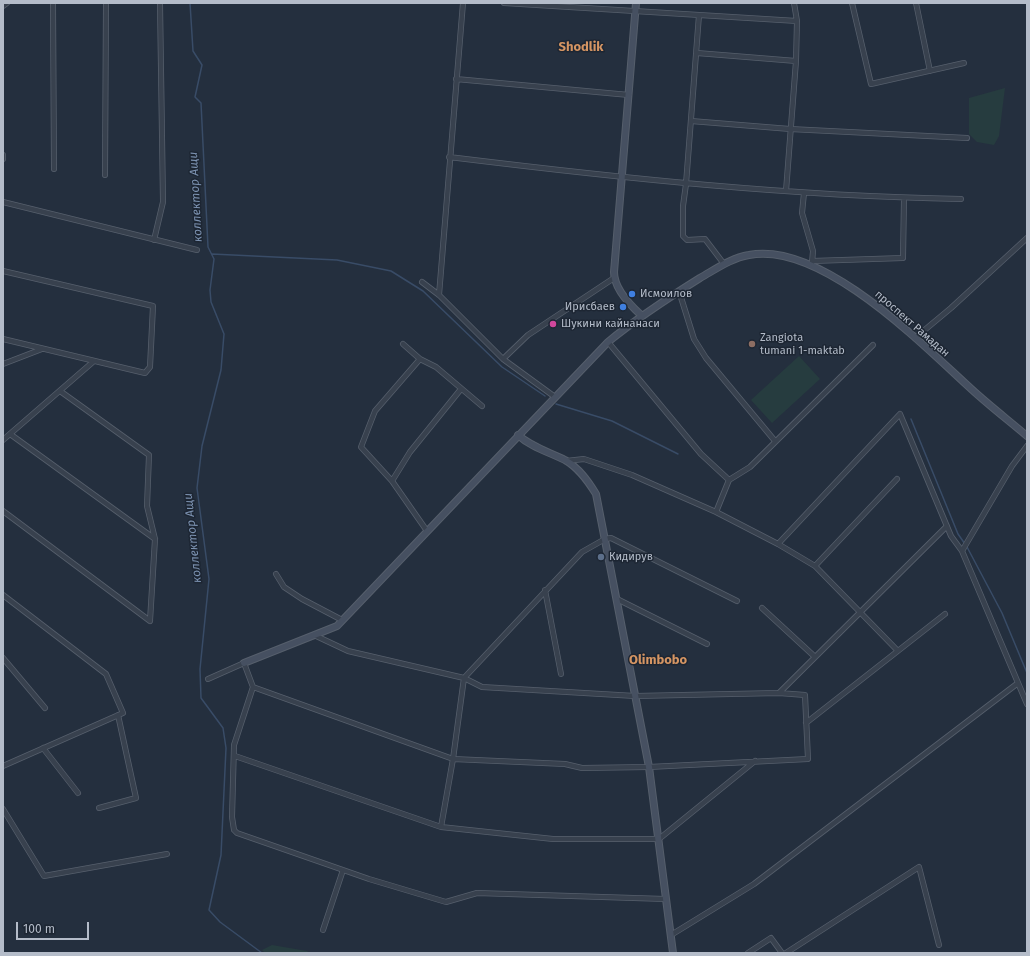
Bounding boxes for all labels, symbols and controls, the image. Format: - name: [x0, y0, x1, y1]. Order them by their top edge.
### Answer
- district label: Shodlik: [558, 39, 604, 55]
- water label: коллектор Ащи: [186, 151, 206, 243]
- place label: Исмоилов: [640, 287, 692, 301]
- street label: проспект Рамадан: [872, 288, 952, 360]
- marker: Исмоилов: [627, 289, 637, 299]
- place label: Ирисбаев: [565, 300, 615, 314]
- marker: Ирисбаев: [618, 302, 628, 312]
- place label: Шукини кайнанаси: [561, 317, 660, 331]
- marker: Шукини кайнанаси: [548, 319, 558, 329]
- place label: Zangiota tumani 1-maktab: [760, 331, 845, 357]
- marker: Zangiota tumani 1-maktab: [747, 339, 757, 349]
- water label: коллектор Ащи: [181, 492, 205, 584]
- place label: Кидирув: [609, 550, 653, 564]
- marker: Кидирув: [596, 552, 606, 562]
- district label: Olimbobo: [629, 652, 687, 668]
- scale bar: [18, 914, 91, 940]
- text: 100 m: [23, 922, 55, 936]

